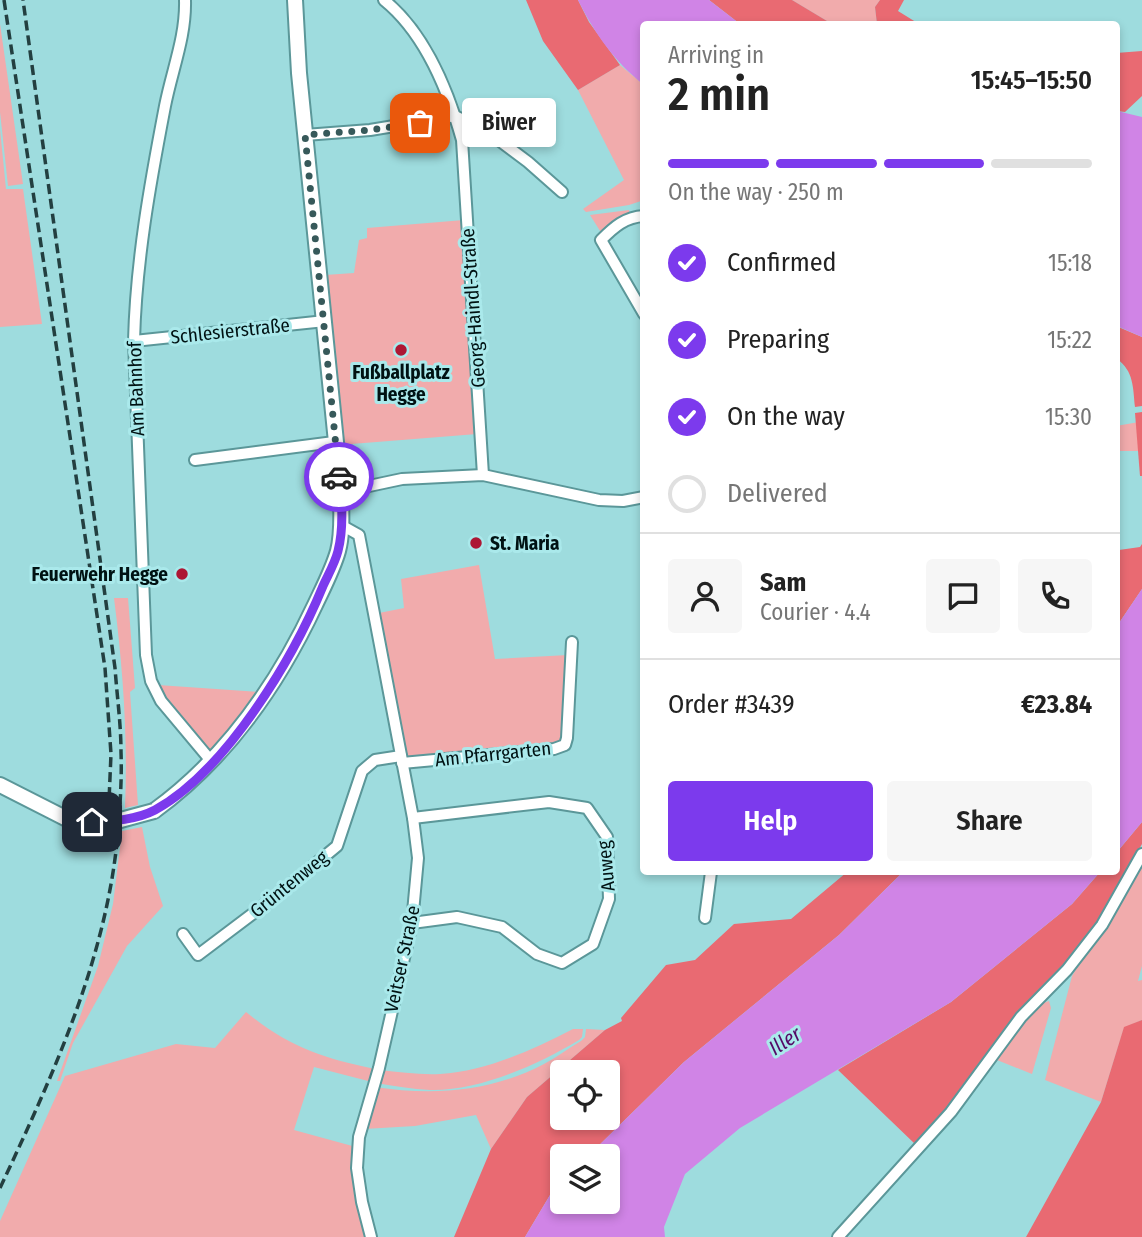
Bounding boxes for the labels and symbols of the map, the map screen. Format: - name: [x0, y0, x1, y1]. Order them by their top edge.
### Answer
- pin: [390, 93, 450, 153]
- callout: Biwer: [462, 99, 556, 148]
- street label: Georg-Haindl-Straße: [456, 227, 490, 389]
- street label: Schlesierstraße: [169, 313, 291, 349]
- street label: Am Bahnhof: [123, 340, 149, 437]
- marker: Fußballplatz Hegge: [393, 342, 409, 358]
- place label: Fußballplatz Hegge: [352, 361, 450, 406]
- courier: [304, 442, 374, 512]
- place label: St. Maria: [490, 532, 559, 555]
- marker: St. Maria: [468, 535, 484, 551]
- place label: Feuerwehr Hegge: [31, 563, 168, 586]
- marker: Feuerwehr Hegge: [174, 566, 190, 582]
- street label: Am Pfarrgarten: [434, 736, 552, 772]
- pin: [62, 792, 122, 852]
- street label: Auweg: [592, 840, 620, 892]
- street label: Grüntenweg: [245, 846, 333, 922]
- street label: Veitser Straße: [379, 903, 425, 1015]
- water label: Iller: [764, 1021, 807, 1061]

